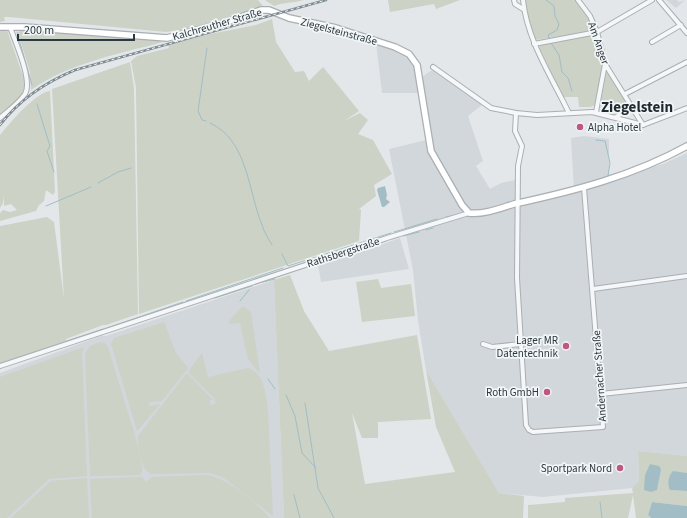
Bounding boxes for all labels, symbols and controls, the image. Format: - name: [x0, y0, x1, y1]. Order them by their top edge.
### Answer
- street label: Kalchreuther Straße: [171, 4, 264, 44]
- street label: Ziegelsteinstraße: [299, 14, 379, 49]
- scale bar: [18, 16, 134, 42]
- street label: Am Anger: [584, 20, 613, 67]
- text: 200 m: [24, 22, 54, 39]
- district label: Ziegelstein: [601, 97, 673, 118]
- place label: Alpha Hotel: [588, 120, 642, 135]
- marker: Alpha Hotel: [575, 122, 585, 132]
- street label: Rathsbergstraße: [305, 233, 382, 271]
- street label: Andernacher Straße: [589, 329, 610, 422]
- place label: Lager MR Datentechnik: [497, 333, 559, 361]
- marker: Lager MR Datentechnik: [561, 341, 571, 351]
- place label: Roth GmbH: [486, 385, 539, 400]
- marker: Roth GmbH: [542, 387, 552, 397]
- place label: Sportpark Nord: [541, 461, 612, 476]
- marker: Sportpark Nord: [615, 463, 625, 473]

